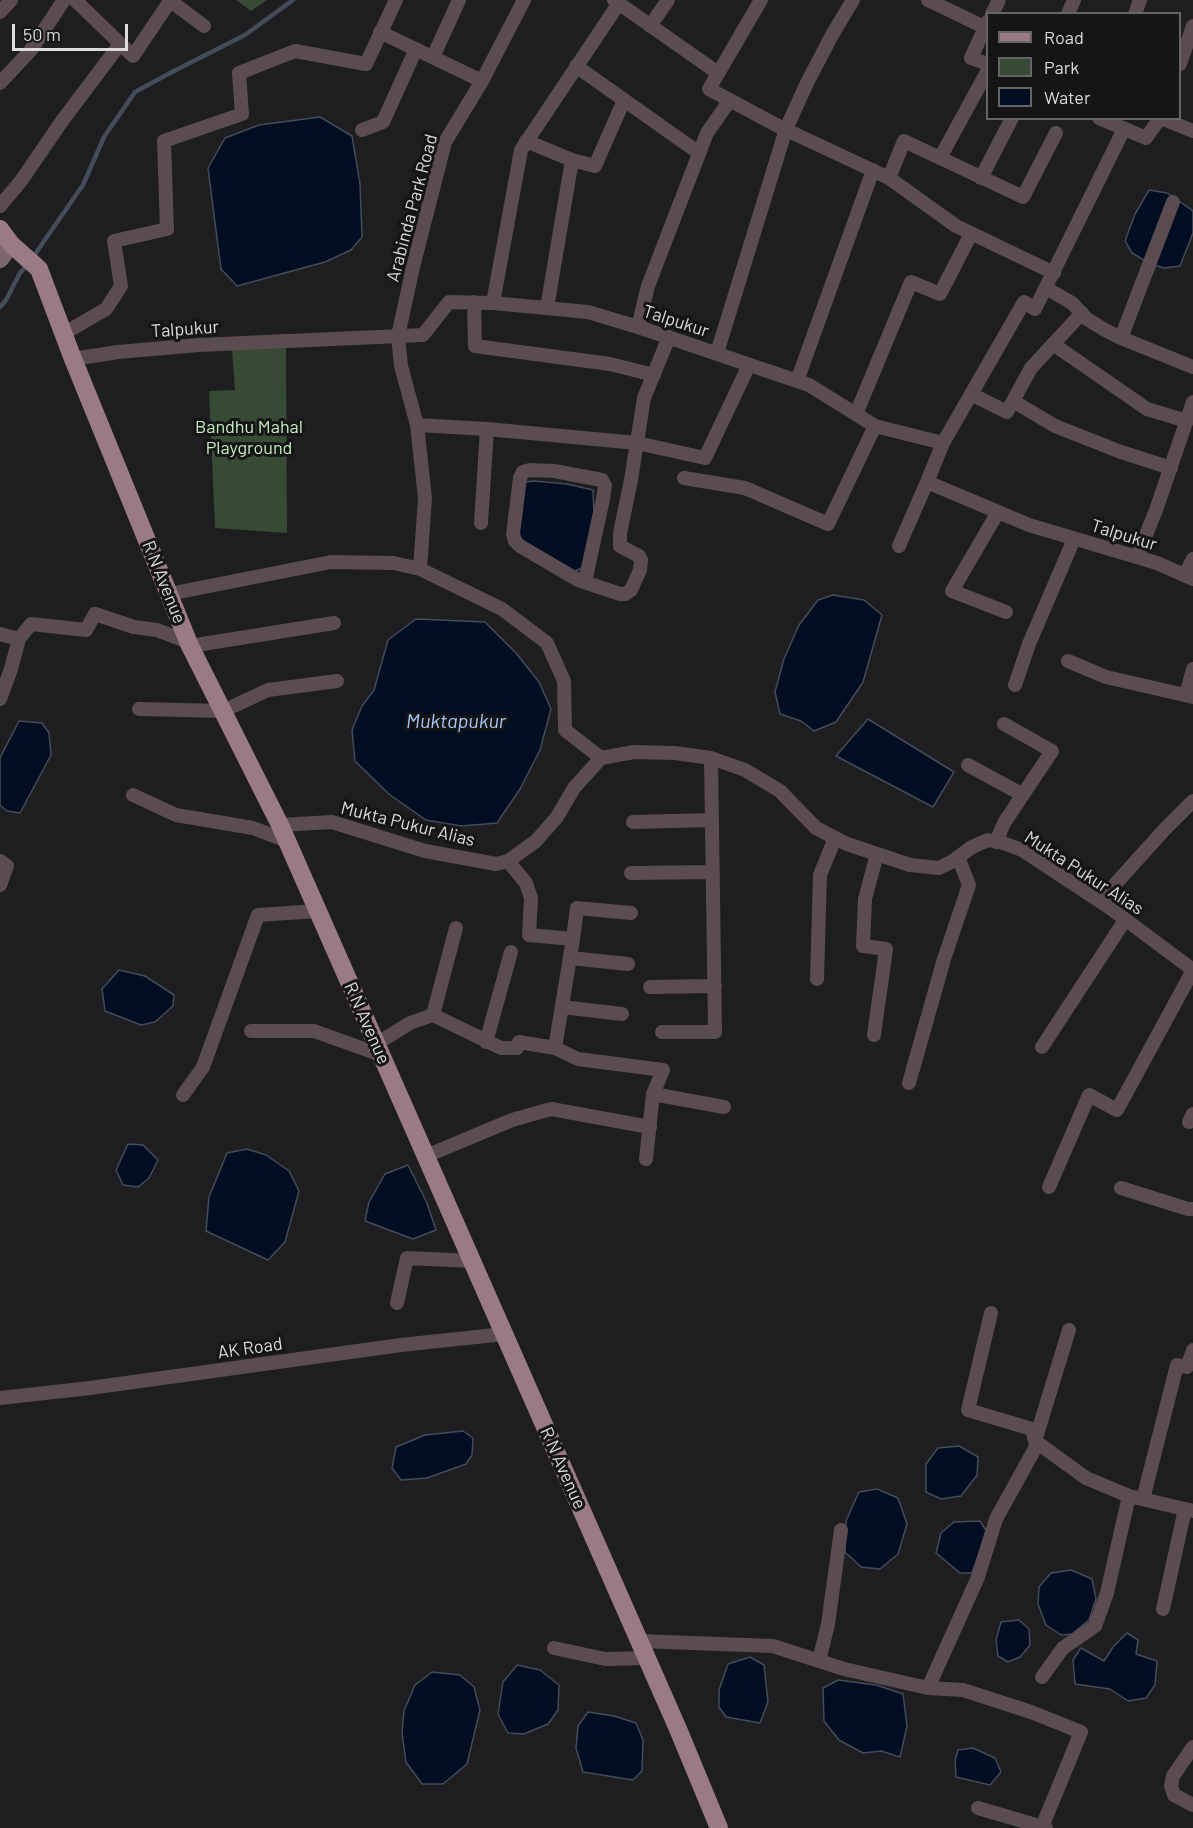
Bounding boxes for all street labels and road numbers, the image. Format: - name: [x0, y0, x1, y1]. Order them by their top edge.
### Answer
- street label: Arabinda Park Road: [382, 132, 442, 284]
- street label: Talpukur: [640, 300, 712, 342]
- street label: Talpukur: [150, 316, 220, 342]
- street label: Talpukur: [1088, 515, 1160, 555]
- street label: R N Avenue: [138, 537, 190, 627]
- street label: Mukta Pukur Alias: [339, 797, 477, 851]
- street label: Mukta Pukur Alias: [1020, 826, 1148, 920]
- street label: R N Avenue: [339, 979, 395, 1067]
- street label: AK Road: [216, 1333, 284, 1363]
- street label: R N Avenue: [535, 1424, 591, 1512]

